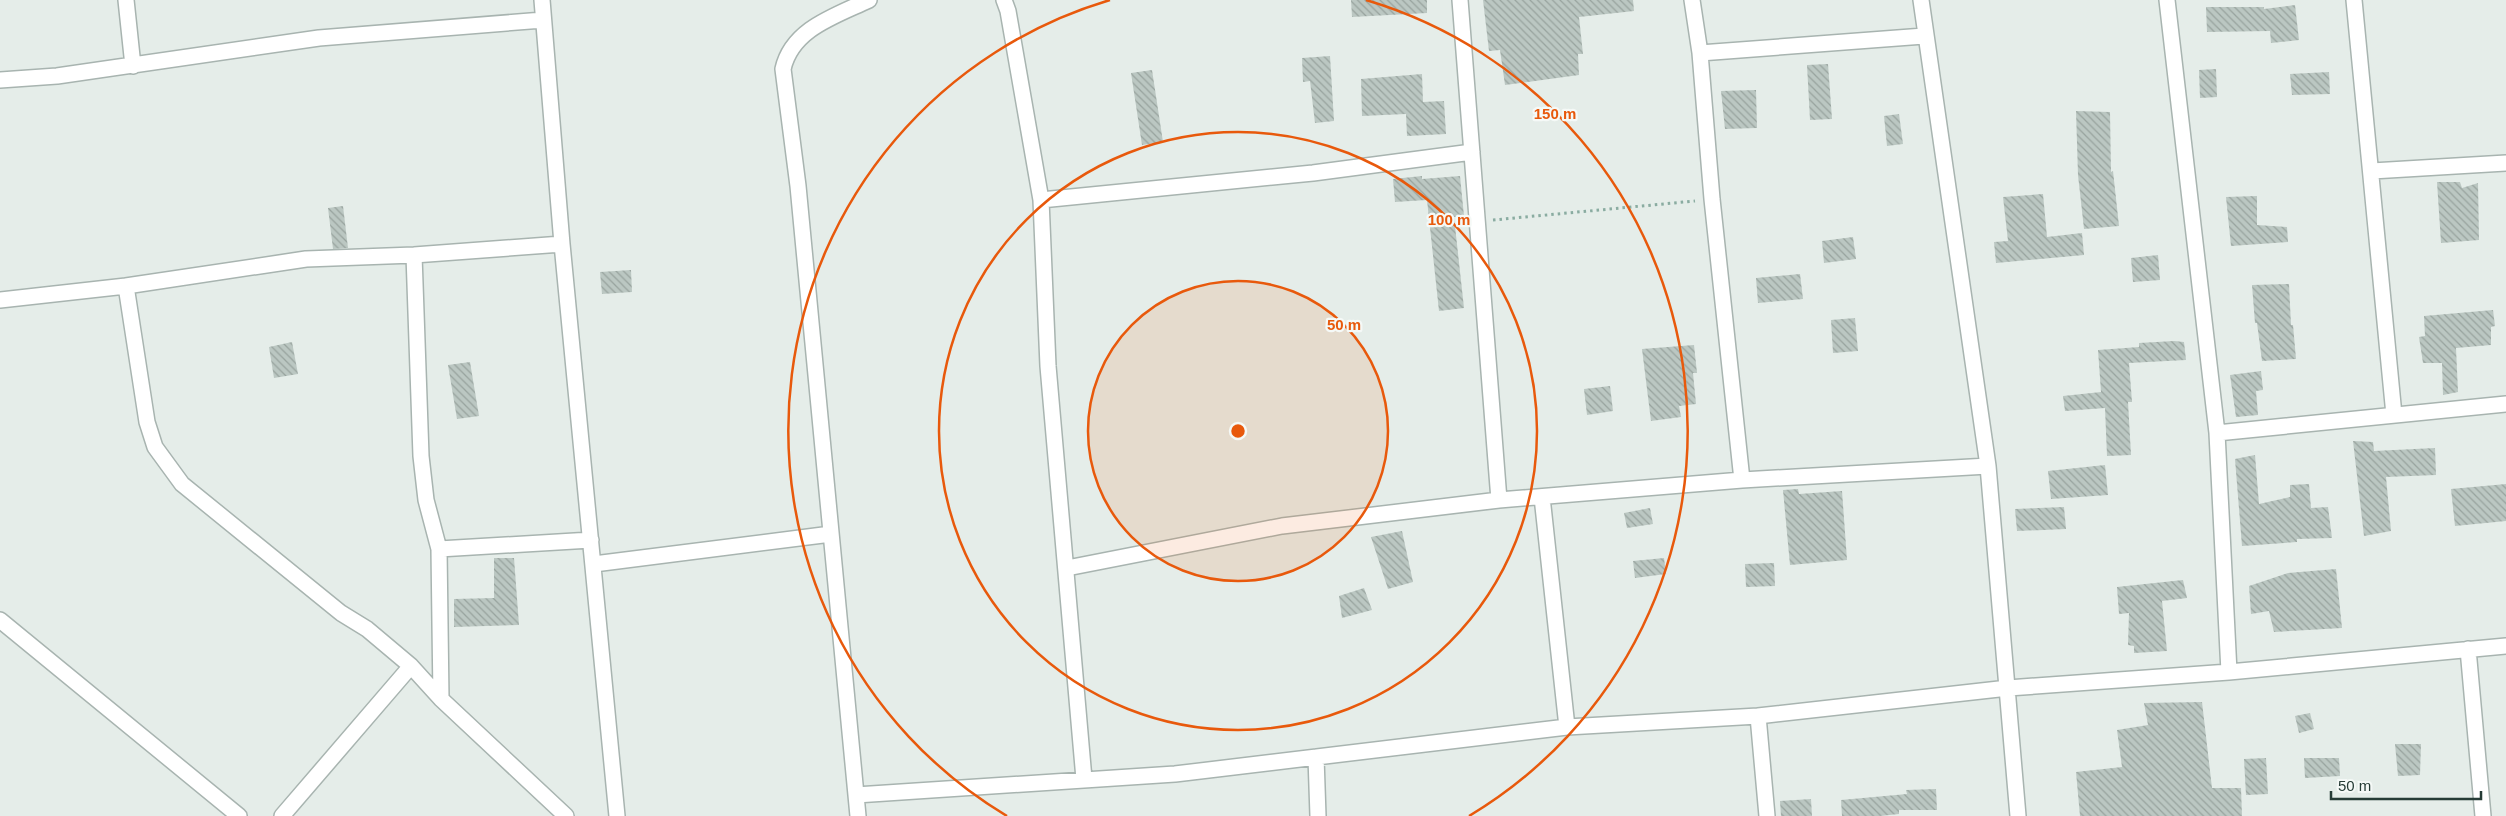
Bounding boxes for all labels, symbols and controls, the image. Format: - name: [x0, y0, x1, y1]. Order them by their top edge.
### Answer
- text: 150 m: [1534, 105, 1576, 122]
- text: 100 m: [1428, 211, 1470, 228]
- text: 50 m: [1327, 316, 1361, 333]
- centre of rings: [1229, 422, 1247, 440]
- scale bar: [2331, 768, 2481, 800]
- text: 50 m: [2338, 777, 2371, 794]

